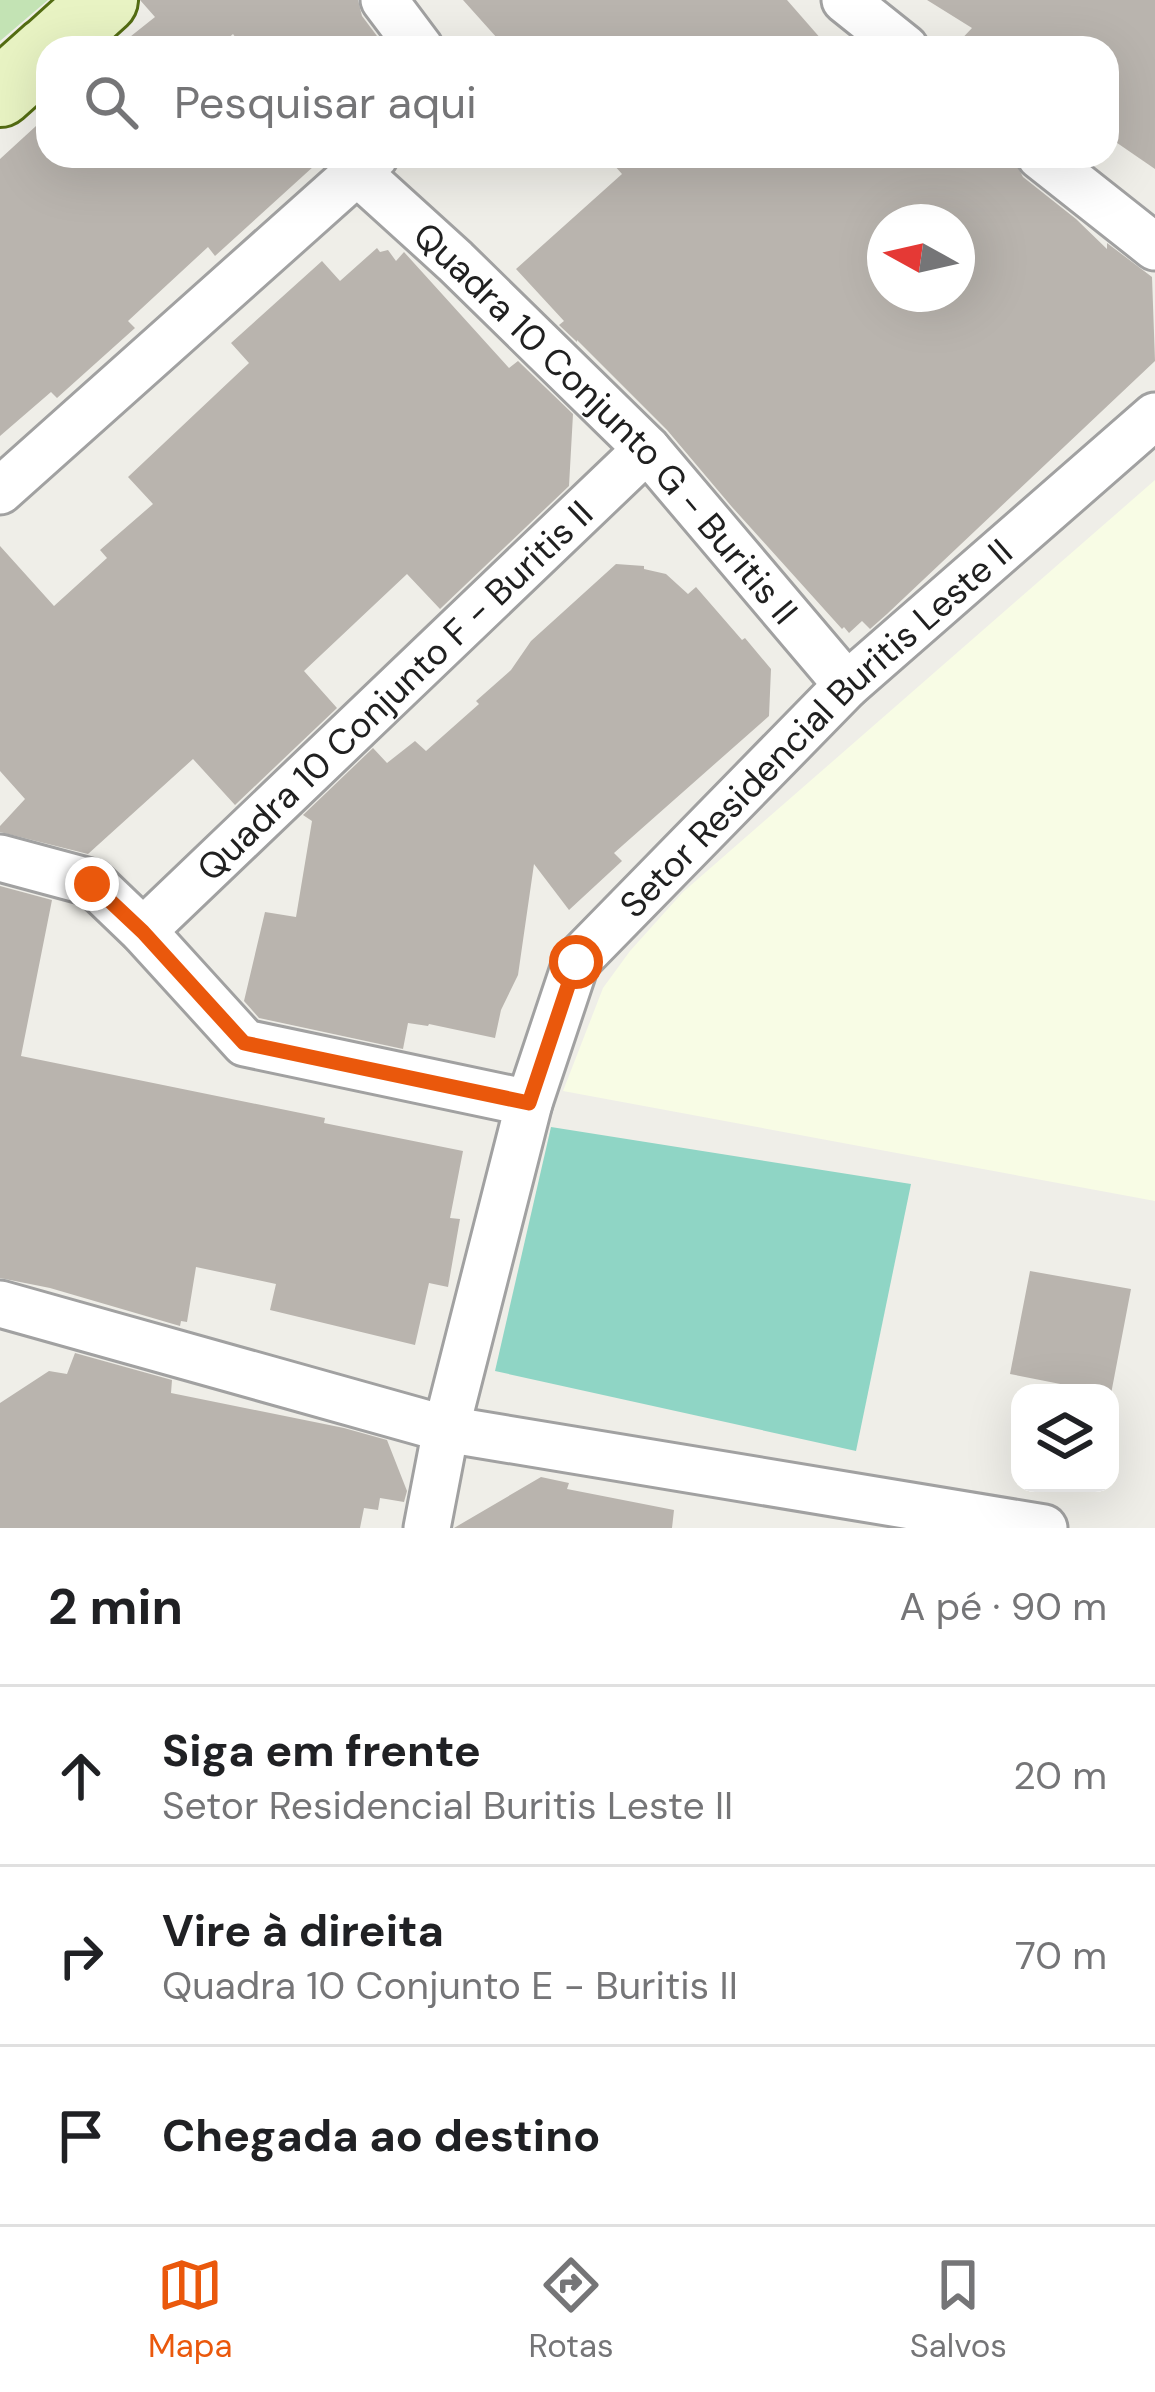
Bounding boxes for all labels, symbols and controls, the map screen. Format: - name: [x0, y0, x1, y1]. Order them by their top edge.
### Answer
- search box: [36, 36, 1119, 168]
- icon: search: [78, 69, 144, 135]
- text: Pesquisar aqui: [174, 73, 477, 132]
- north arrow: [867, 204, 975, 312]
- street label: Quadra 10 Conjunto G - Buritis II: [404, 212, 808, 634]
- street label: Quadra 10 Conjunto F - Buritis II: [187, 490, 603, 891]
- street label: Setor Residencial Buritis Leste II: [610, 529, 1022, 928]
- route end: [65, 857, 119, 911]
- route start: [549, 935, 603, 989]
- map controls: [1011, 1384, 1119, 1492]
- button: layers: [1011, 1384, 1119, 1492]
- text: 2 min: [48, 1573, 183, 1640]
- text: A pé · 90 m: [899, 1581, 1107, 1632]
- text: Siga em frente: [162, 1721, 481, 1780]
- icon: ahead: [48, 1743, 114, 1809]
- text: 20 m: [1013, 1750, 1107, 1801]
- text: Setor Residencial Buritis Leste II: [162, 1780, 733, 1831]
- text: Vire à direita: [162, 1901, 444, 1960]
- icon: right: [48, 1923, 114, 1989]
- text: 70 m: [1015, 1930, 1107, 1981]
- text: Quadra 10 Conjunto E - Buritis II: [162, 1960, 738, 2011]
- icon: arrive: [48, 2103, 114, 2169]
- text: Chegada ao destino: [162, 2106, 600, 2165]
- tab: Mapa: [148, 2252, 232, 2367]
- tab: Rotas: [529, 2252, 614, 2367]
- tab: Salvos: [910, 2252, 1007, 2367]

